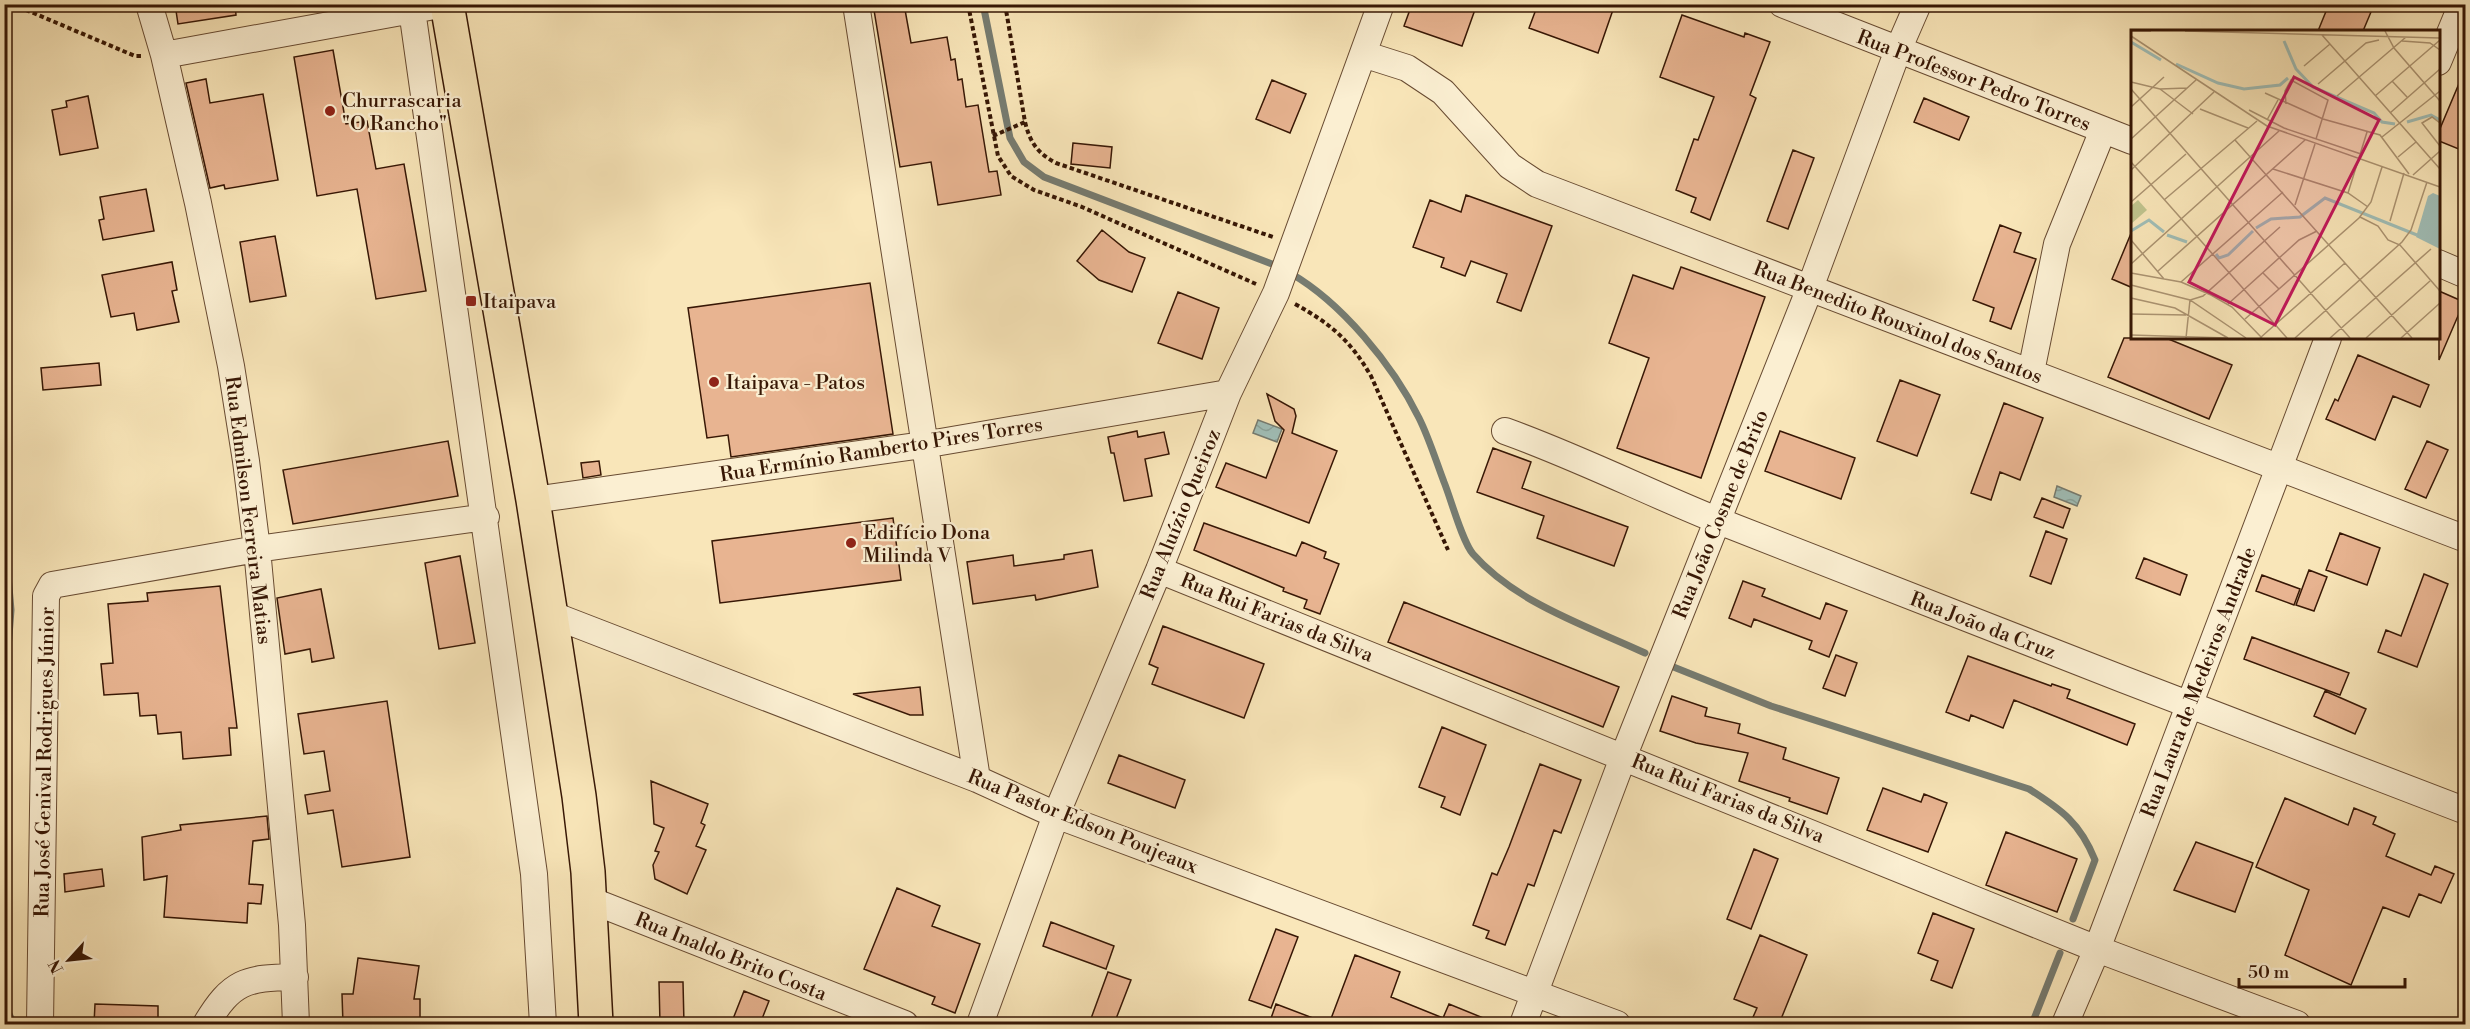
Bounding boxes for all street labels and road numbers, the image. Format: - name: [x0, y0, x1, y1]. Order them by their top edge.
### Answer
- street label: Rua Professor Pedro Torres: [1853, 25, 2094, 138]
- street label: Rua Benedito Rouxinol dos Santos: [1749, 257, 2046, 390]
- street label: Rua Edmilson Ferreira Matias: [219, 375, 276, 646]
- street label: Rua João Cosme de Brito: [1668, 406, 1775, 623]
- street label: Rua Ermínio Ramberto Pires Torres: [718, 413, 1045, 488]
- street label: Rua Aluízio Queiroz: [1136, 426, 1227, 603]
- street label: Rua Laura de Medeiros Andrade: [2136, 544, 2263, 822]
- street label: Rua Rui Farias da Silva: [1176, 568, 1377, 669]
- street label: Rua João da Cruz: [1906, 587, 2059, 666]
- street label: Rua José Genival Rodrigues Júnior: [30, 606, 61, 918]
- street label: Rua Rui Farias da Silva: [1627, 749, 1828, 850]
- street label: Rua Pastor Edson Poujeaux: [963, 765, 1202, 880]
- street label: Rua Inaldo Brito Costa: [631, 907, 831, 1008]

